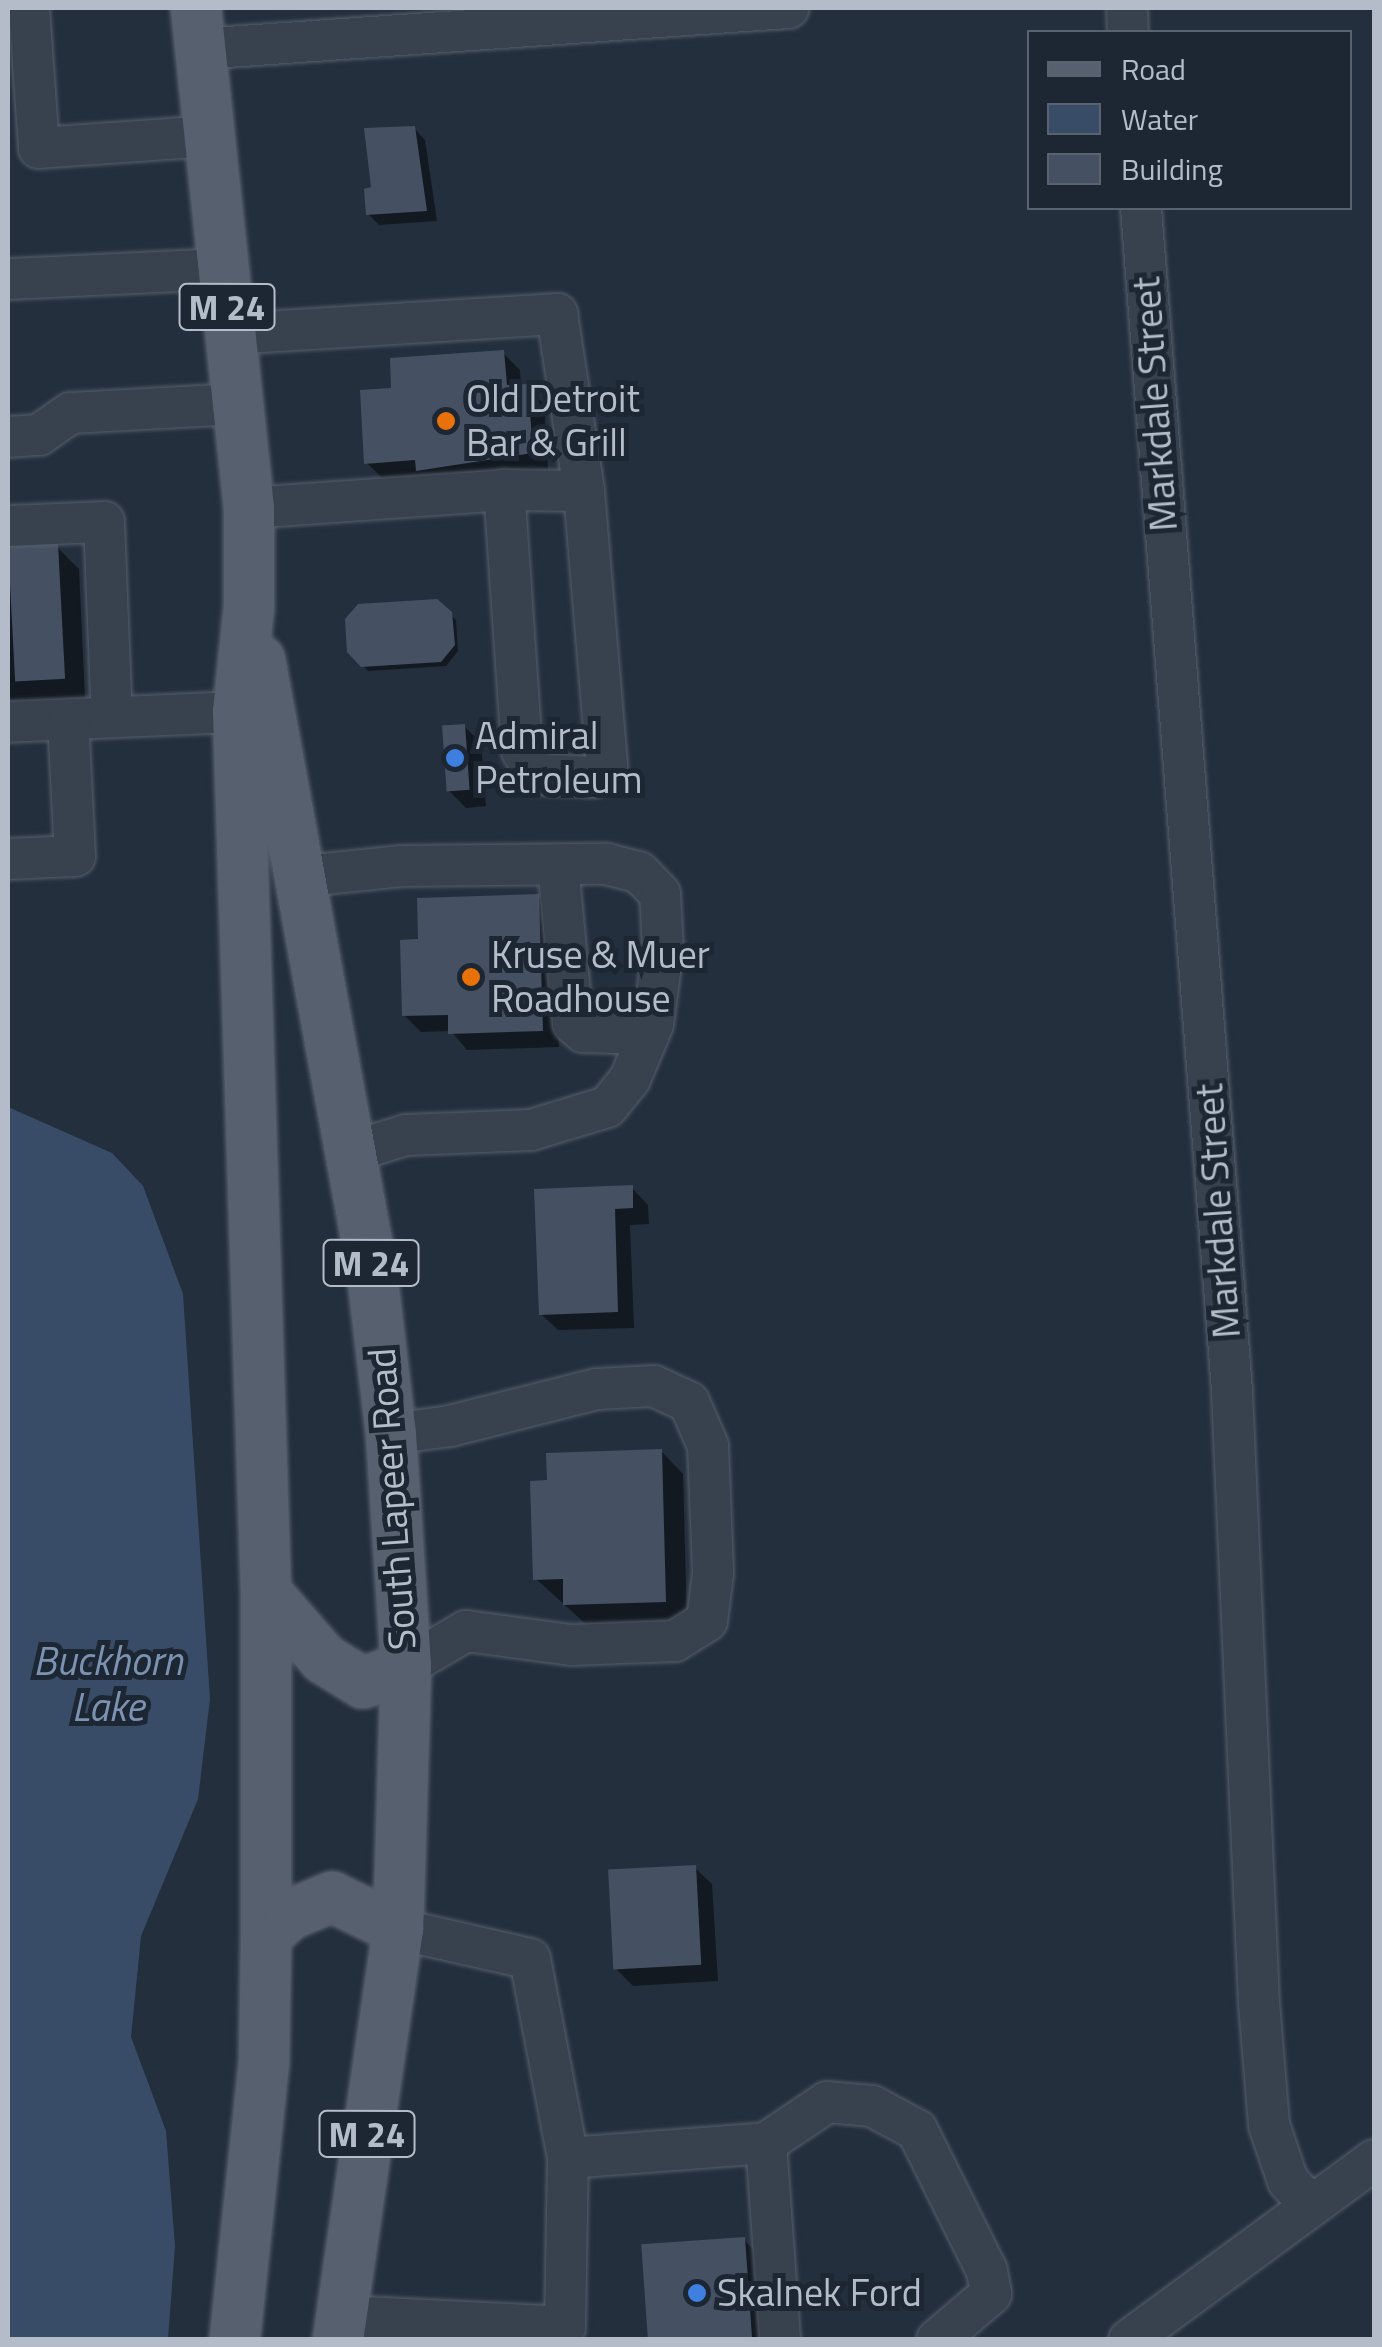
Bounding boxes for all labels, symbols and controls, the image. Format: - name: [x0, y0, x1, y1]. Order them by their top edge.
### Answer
- legend: [1027, 30, 1352, 210]
- text: Road: [1121, 46, 1186, 92]
- text: Water: [1121, 96, 1198, 142]
- text: Building: [1121, 146, 1223, 192]
- street label: Markdale Street: [1123, 275, 1187, 533]
- road number: M 24: [177, 277, 277, 337]
- place label: Old Detroit Bar & Grill: [466, 376, 640, 466]
- marker: Old Detroit Bar & Grill: [435, 410, 457, 432]
- place label: Admiral Petroleum: [475, 713, 643, 802]
- marker: Admiral Petroleum: [444, 747, 466, 769]
- place label: Kruse & Muer Roadhouse: [491, 932, 710, 1022]
- marker: Kruse & Muer Roadhouse: [460, 966, 482, 988]
- street label: Markdale Street: [1186, 1082, 1250, 1340]
- road number: M 24: [321, 1233, 421, 1293]
- street label: South Lapeer Road: [359, 1347, 425, 1651]
- water label: Buckhorn Lake: [33, 1637, 183, 1731]
- road number: M 24: [317, 2104, 417, 2164]
- place label: Skalnek Ford: [717, 2270, 922, 2316]
- marker: Skalnek Ford: [686, 2282, 708, 2304]

